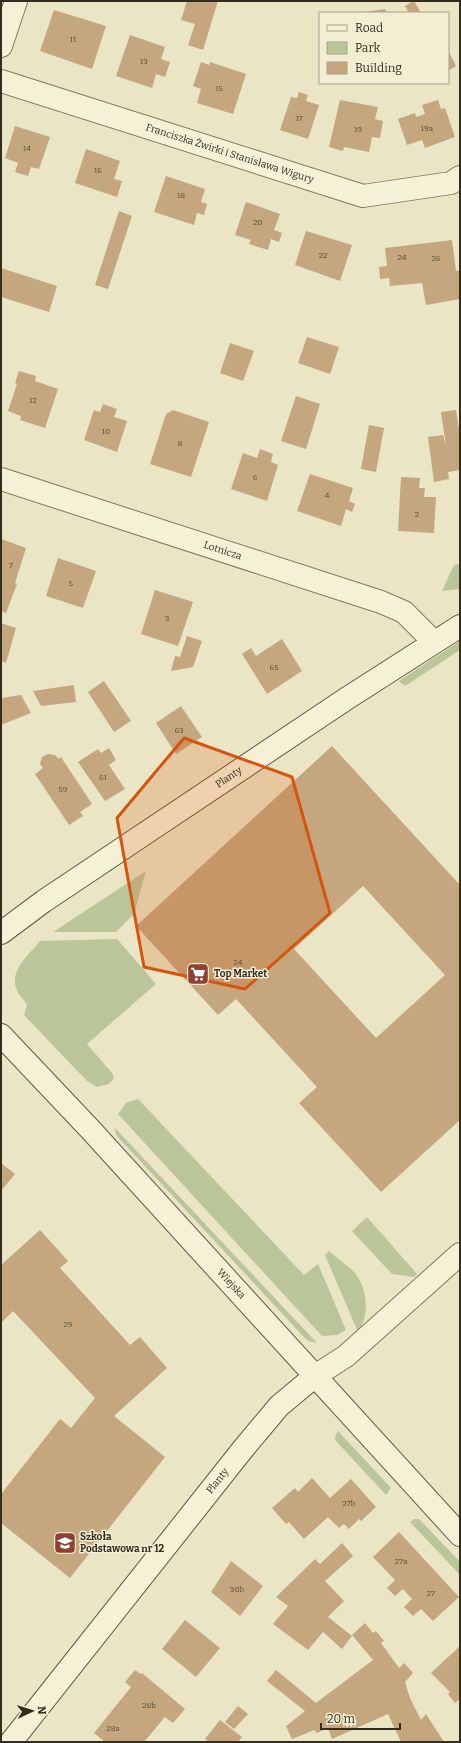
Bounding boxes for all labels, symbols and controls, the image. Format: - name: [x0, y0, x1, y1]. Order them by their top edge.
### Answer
- legend: [319, 12, 449, 84]
- text: Road: [355, 21, 383, 35]
- house number: 11: [70, 35, 77, 44]
- text: Park: [355, 41, 381, 55]
- house number: 13: [140, 57, 148, 66]
- text: Building: [355, 61, 402, 75]
- house number: 15: [215, 84, 223, 93]
- house number: 17: [295, 114, 303, 123]
- street label: Franciszka Żwirki i Stanisława Wigury: [144, 121, 316, 186]
- house number: 19a: [421, 124, 434, 133]
- house number: 19: [354, 125, 362, 134]
- house number: 14: [23, 144, 31, 153]
- house number: 16: [94, 166, 102, 175]
- house number: 18: [177, 191, 185, 200]
- house number: 20: [253, 218, 263, 227]
- house number: 22: [319, 251, 327, 260]
- house number: 24: [397, 253, 407, 262]
- house number: 26: [431, 254, 441, 263]
- house number: 12: [29, 396, 37, 405]
- house number: 10: [102, 427, 110, 436]
- house number: 8: [178, 439, 183, 448]
- house number: 6: [253, 473, 258, 482]
- house number: 4: [325, 491, 330, 500]
- house number: 2: [415, 510, 419, 519]
- street label: Lotnicza: [202, 539, 244, 563]
- house number: 7: [9, 561, 13, 570]
- house number: 5: [69, 579, 73, 588]
- house number: 3: [165, 614, 170, 623]
- house number: 65: [270, 663, 278, 672]
- house number: 63: [174, 726, 184, 735]
- street label: Planty: [213, 764, 245, 790]
- house number: 61: [99, 773, 108, 782]
- house number: 59: [59, 785, 68, 794]
- house number: 24: [233, 958, 243, 967]
- supermarket icon: Top Market: [185, 961, 211, 987]
- place label: Top Market: [214, 968, 267, 980]
- street label: Wiejska: [214, 1266, 248, 1302]
- house number: 29: [63, 1320, 73, 1329]
- street label: Planty: [204, 1465, 232, 1496]
- house number: 27b: [343, 1499, 356, 1508]
- school or university icon: Szkoła Podstawowa nr 12: [52, 1530, 78, 1556]
- place label: Szkoła Podstawowa nr 12: [80, 1531, 165, 1555]
- house number: 27a: [395, 1557, 408, 1566]
- house number: 30b: [230, 1585, 245, 1594]
- house number: 27: [427, 1589, 435, 1598]
- north arrow: [12, 1691, 52, 1731]
- house number: 28b: [142, 1701, 156, 1710]
- scale bar: [321, 1705, 400, 1731]
- text: N: [35, 1706, 48, 1716]
- text: 20 m: [327, 1712, 356, 1726]
- house number: 28a: [106, 1724, 120, 1733]

